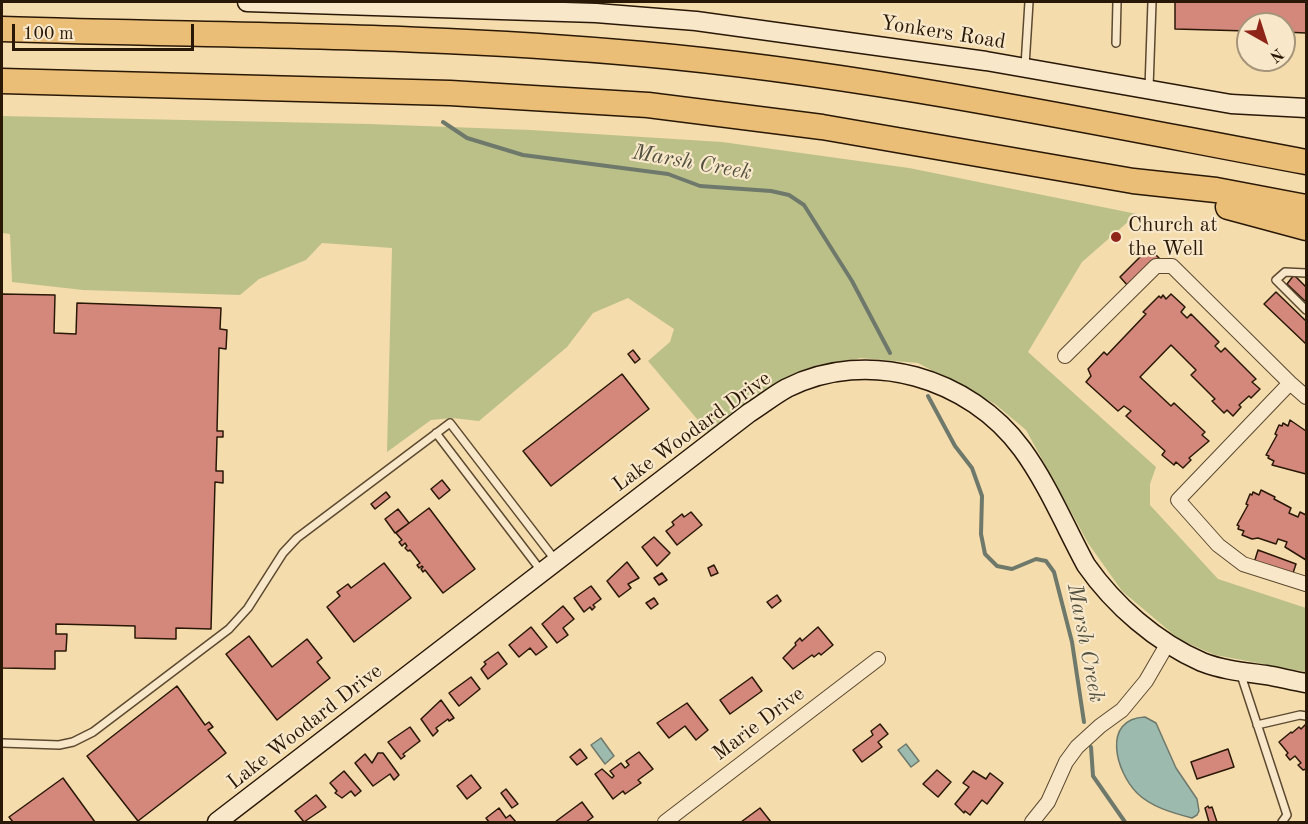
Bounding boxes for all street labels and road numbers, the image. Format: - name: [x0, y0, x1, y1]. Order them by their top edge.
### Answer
- street label: Yonkers Road: [879, 11, 1007, 55]
- street label: Lake Woodard Drive: [608, 366, 776, 498]
- street label: Lake Woodard Drive: [223, 659, 387, 795]
- street label: Marie Drive: [708, 681, 810, 767]

